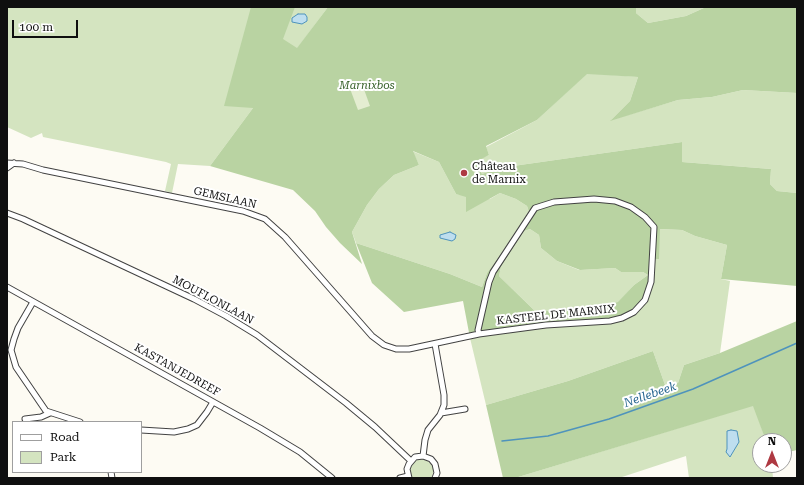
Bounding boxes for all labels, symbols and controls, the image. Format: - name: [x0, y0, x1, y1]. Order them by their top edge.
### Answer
- scale bar: [14, 12, 80, 38]
- text: 100 m: [19, 20, 53, 34]
- park label: Marnixbos: [339, 79, 395, 93]
- place label: Château de Marnix: [472, 160, 526, 186]
- marker: Château de Marnix: [459, 168, 469, 178]
- street label: GEMSLAAN: [192, 184, 258, 212]
- street label: MOUFLONLAAN: [170, 273, 256, 327]
- street label: KASTEEL DE MARNIX: [496, 302, 616, 328]
- street label: KASTANJEDREEF: [132, 341, 222, 399]
- water label: Nellebeek: [622, 379, 678, 411]
- legend: [12, 421, 142, 473]
- text: Road: [50, 430, 79, 444]
- north arrow: [752, 433, 792, 473]
- text: N: [768, 435, 776, 448]
- text: Park: [50, 450, 76, 464]

